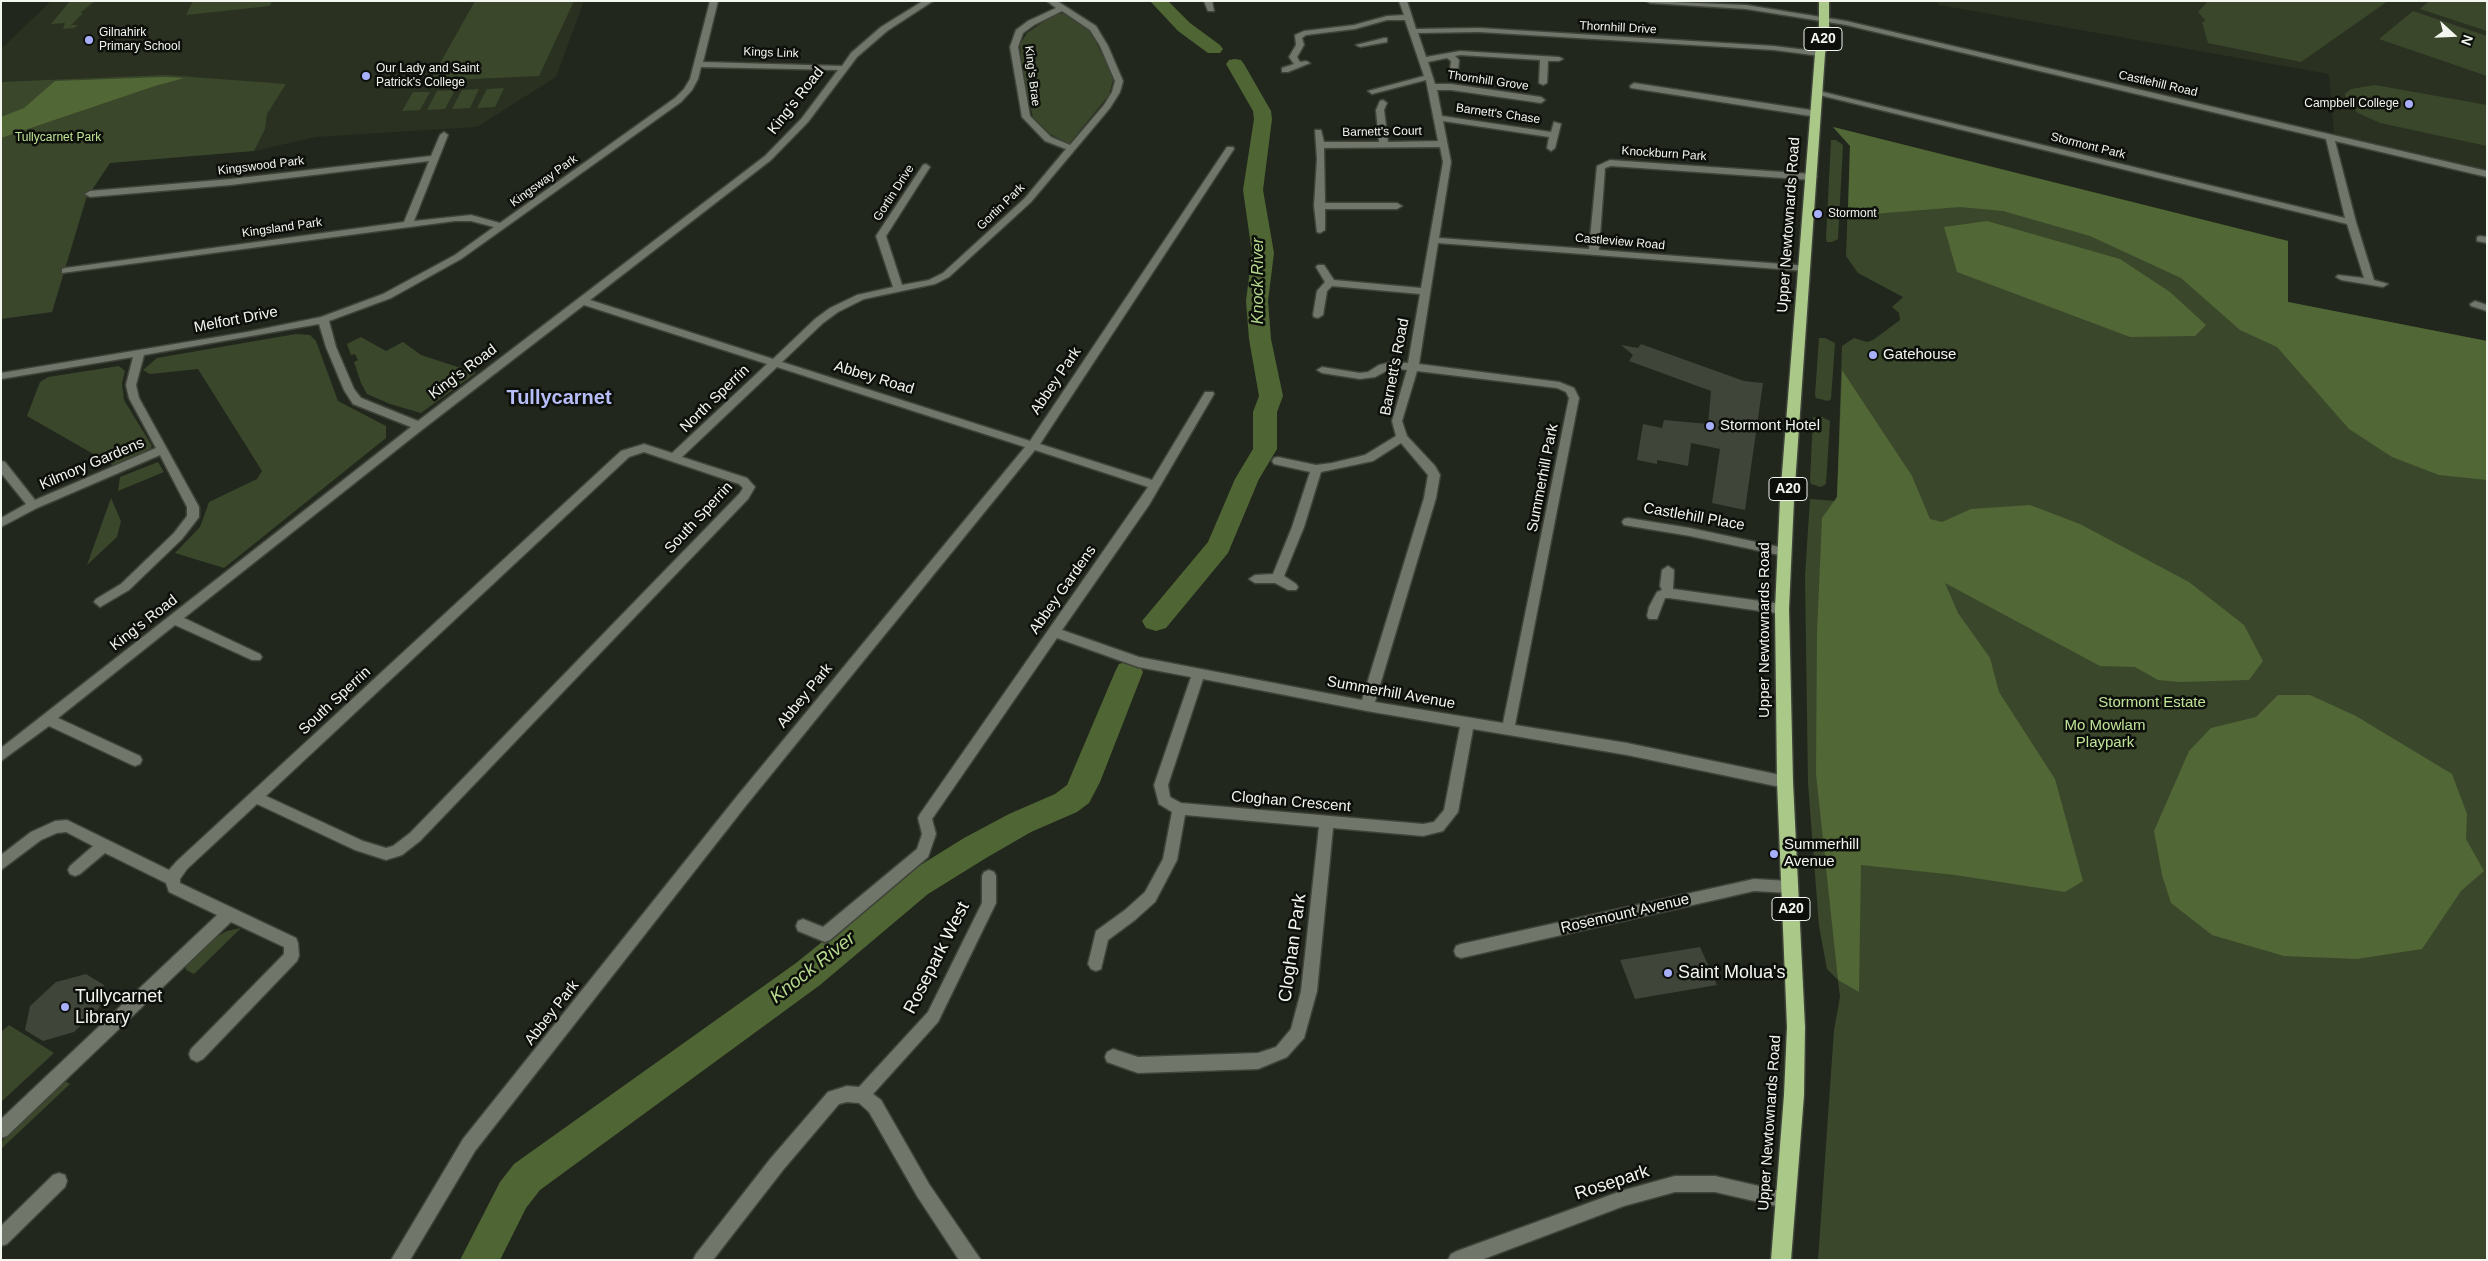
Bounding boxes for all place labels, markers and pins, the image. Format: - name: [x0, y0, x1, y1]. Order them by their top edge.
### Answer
- place label: Gilnahirk Primary School: [99, 26, 180, 54]
- marker: Gilnahirk Primary School: [83, 34, 95, 46]
- place label: Our Lady and Saint Patrick's College: [376, 62, 479, 90]
- marker: Our Lady and Saint Patrick's College: [360, 70, 372, 82]
- place label: Campbell College: [2304, 97, 2399, 111]
- marker: Campbell College: [2403, 98, 2415, 110]
- place label: Stormont: [1828, 207, 1877, 221]
- marker: Stormont: [1812, 208, 1824, 220]
- place label: Gatehouse: [1883, 346, 1956, 364]
- marker: Gatehouse: [1867, 349, 1879, 361]
- place label: Stormont Hotel: [1720, 417, 1820, 435]
- marker: Stormont Hotel: [1704, 420, 1716, 432]
- place label: Summerhill Avenue: [1784, 836, 1859, 871]
- marker: Summerhill Avenue: [1768, 848, 1780, 860]
- place label: Saint Molua's: [1678, 962, 1785, 984]
- marker: Saint Molua's: [1662, 967, 1674, 979]
- place label: Tullycarnet Library: [75, 986, 162, 1028]
- marker: Tullycarnet Library: [59, 1001, 71, 1013]

